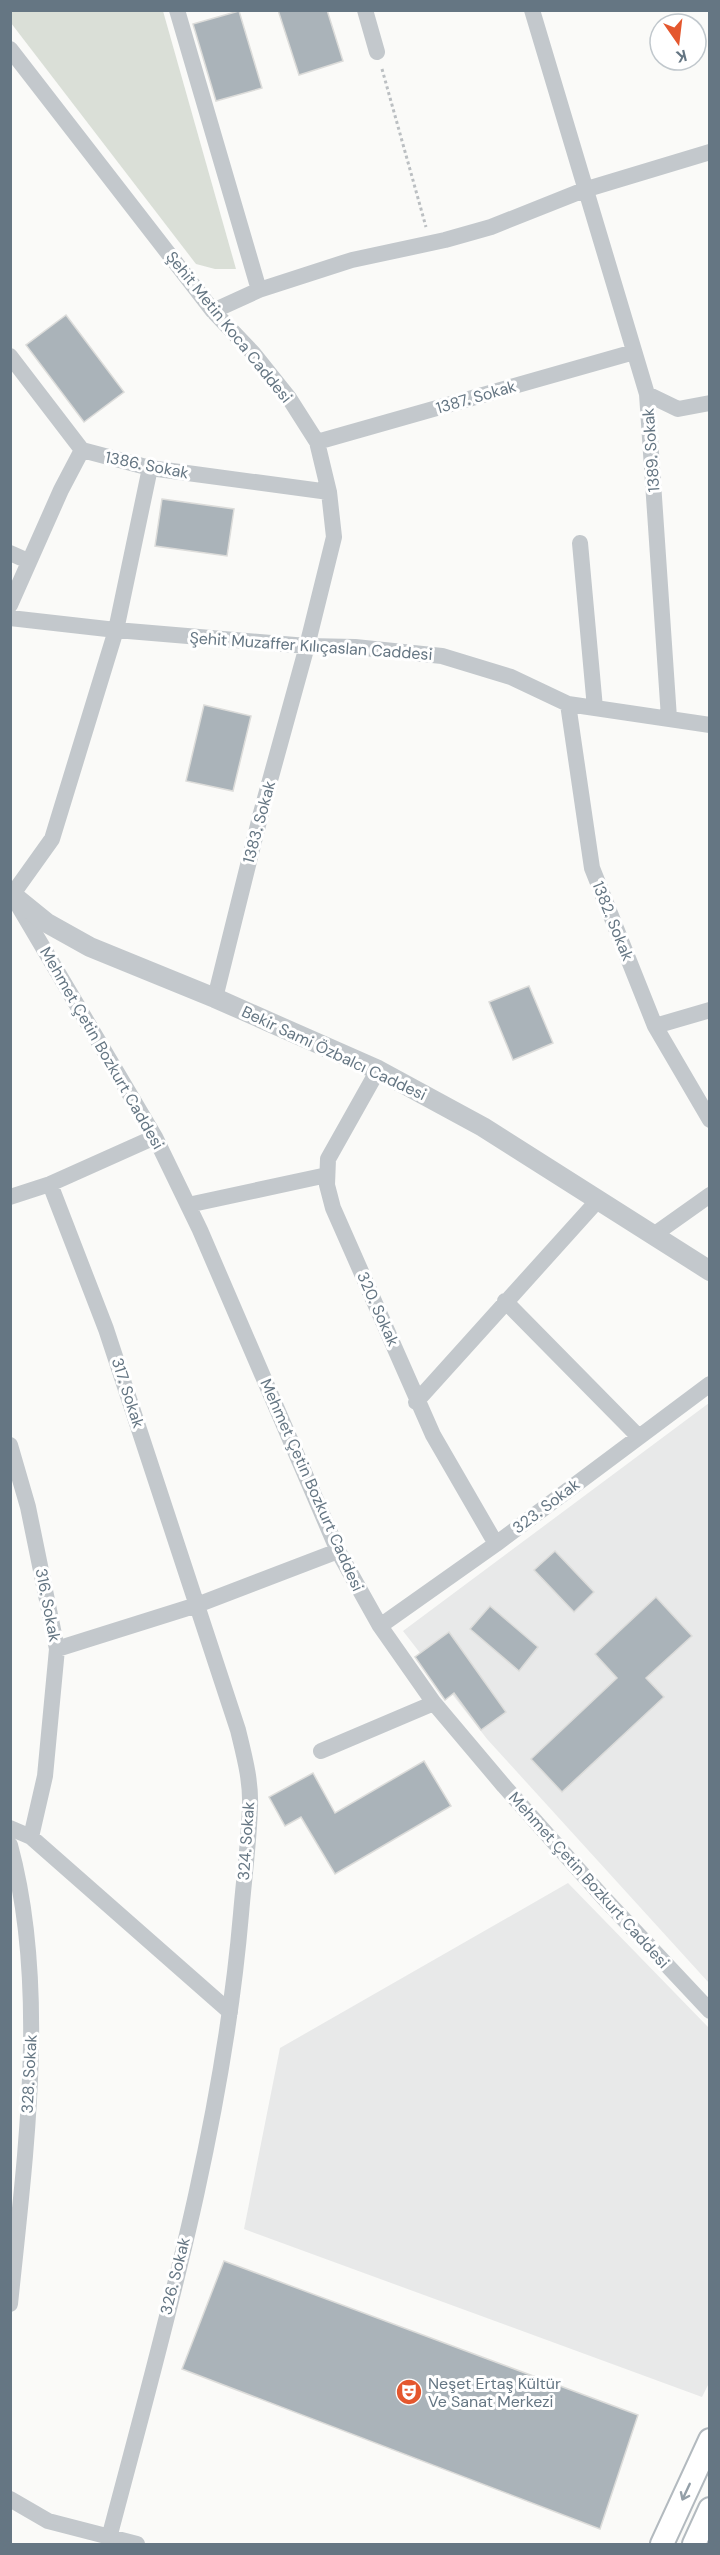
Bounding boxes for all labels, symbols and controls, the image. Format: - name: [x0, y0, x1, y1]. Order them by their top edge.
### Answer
- north arrow: [648, 12, 708, 72]
- text: K: [673, 45, 689, 68]
- street label: Şehit Metin Koca Caddesi: [161, 247, 297, 407]
- street label: 1387. Sokak: [434, 376, 518, 418]
- street label: 1389. Sokak: [638, 407, 664, 493]
- street label: 1386. Sokak: [103, 447, 191, 483]
- street label: Şehit Muzaffer Kılıçaslan Caddesi: [189, 627, 433, 665]
- street label: 1383. Sokak: [238, 778, 280, 866]
- street label: 1382. Sokak: [588, 878, 638, 964]
- street label: Mehmet Çetin Bozkurt Caddesi: [35, 943, 169, 1153]
- street label: Bekir Sami Özbalcı Caddesi: [238, 1001, 430, 1105]
- street label: 320. Sokak: [352, 1268, 404, 1350]
- street label: 317. Sokak: [107, 1355, 149, 1431]
- street label: Mehmet Çetin Bozkurt Caddesi: [256, 1375, 368, 1595]
- street label: 323. Sokak: [508, 1474, 584, 1538]
- street label: 316. Sokak: [31, 1566, 65, 1644]
- street label: Mehmet Çetin Bozkurt Caddesi: [504, 1787, 674, 1973]
- street label: 324. Sokak: [233, 1801, 259, 1881]
- street label: 328. Sokak: [16, 2034, 42, 2114]
- street label: 326. Sokak: [155, 2235, 195, 2317]
- place label: Neşet Ertaş Kültür Ve Sanat Merkezi: [428, 2373, 561, 2412]
- theatre icon: Neşet Ertaş Kültür Ve Sanat Merkezi: [394, 2377, 424, 2407]
- one-way arrow: [679, 2483, 691, 2501]

